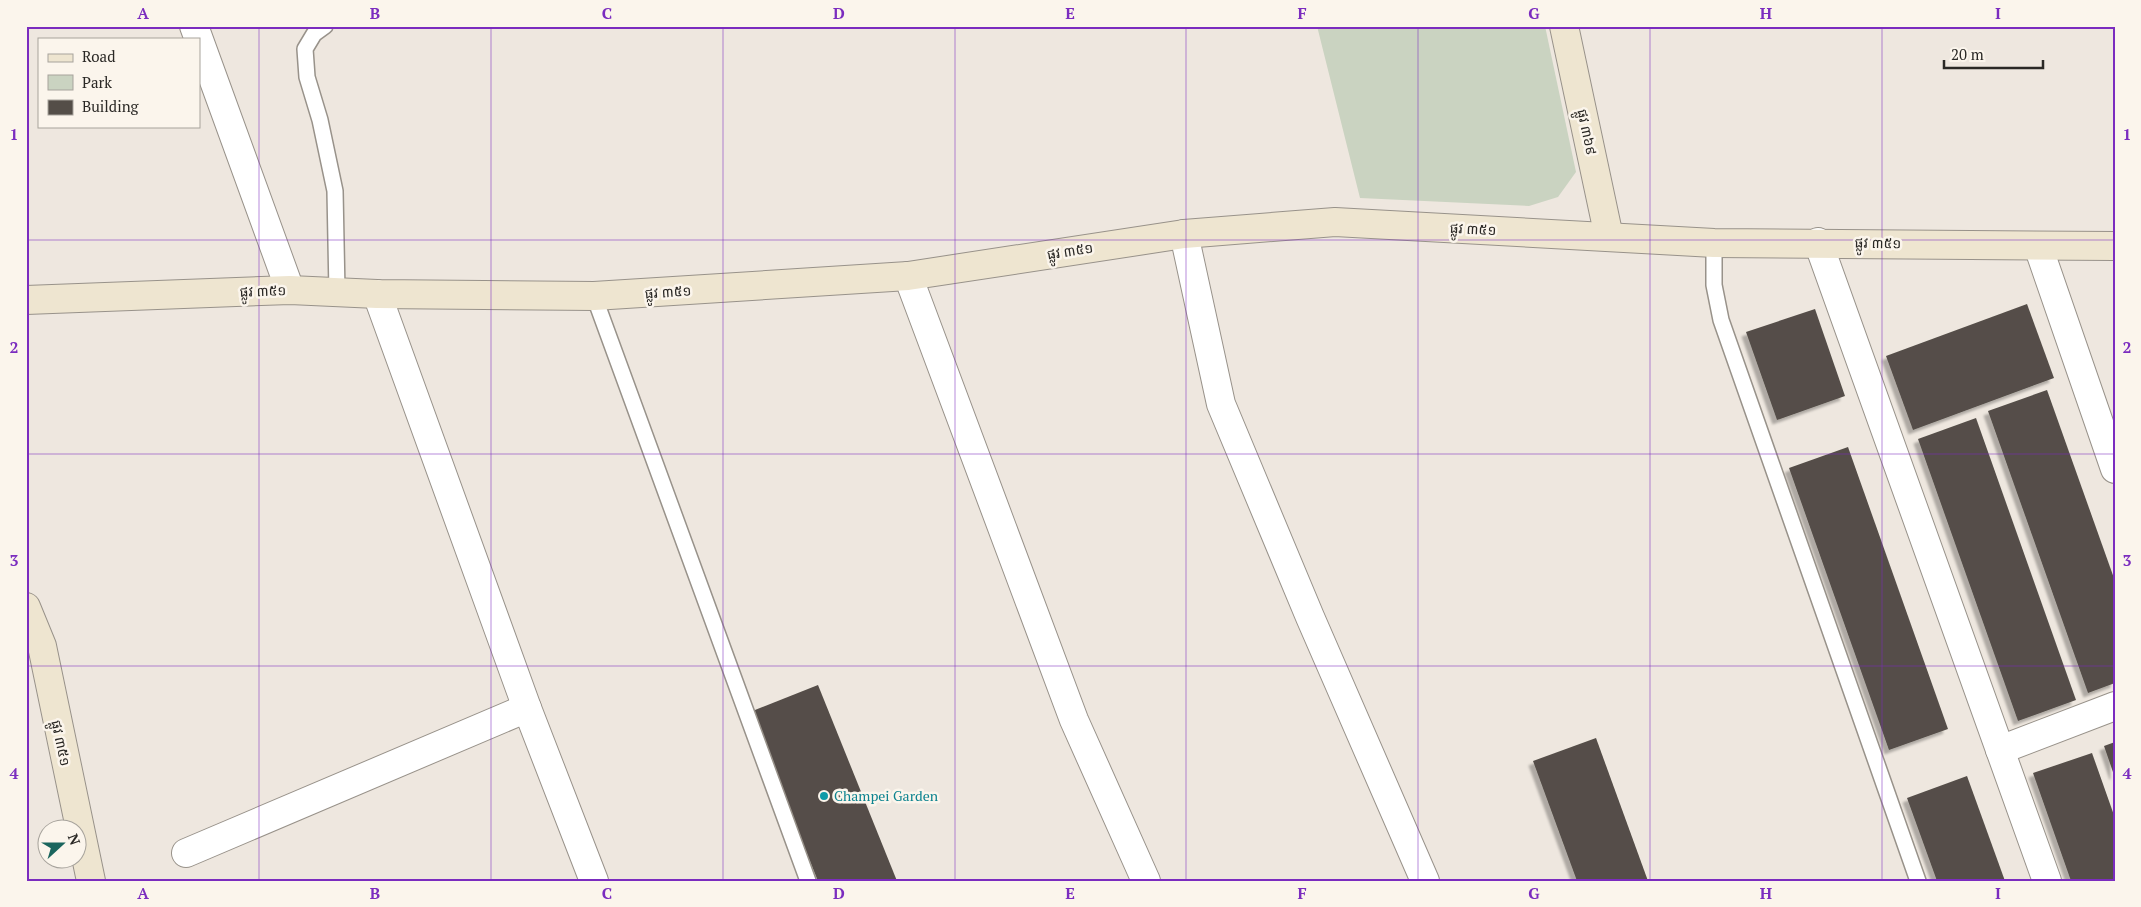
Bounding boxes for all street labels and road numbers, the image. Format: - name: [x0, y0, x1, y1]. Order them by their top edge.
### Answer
- street label: ផ្លូវ ៣៦៩: [1570, 107, 1602, 157]
- street label: ផ្លូវ ៣៥១: [1449, 218, 1497, 242]
- street label: ផ្លូវ ៣៥១: [1854, 233, 1902, 256]
- street label: ផ្លូវ ៣៥១: [1045, 237, 1095, 267]
- street label: ផ្លូវ ៣៥១: [239, 280, 287, 304]
- street label: ផ្លូវ ៣៥១: [644, 280, 692, 306]
- street label: ផ្លូវ ៣៥១: [44, 718, 76, 768]

